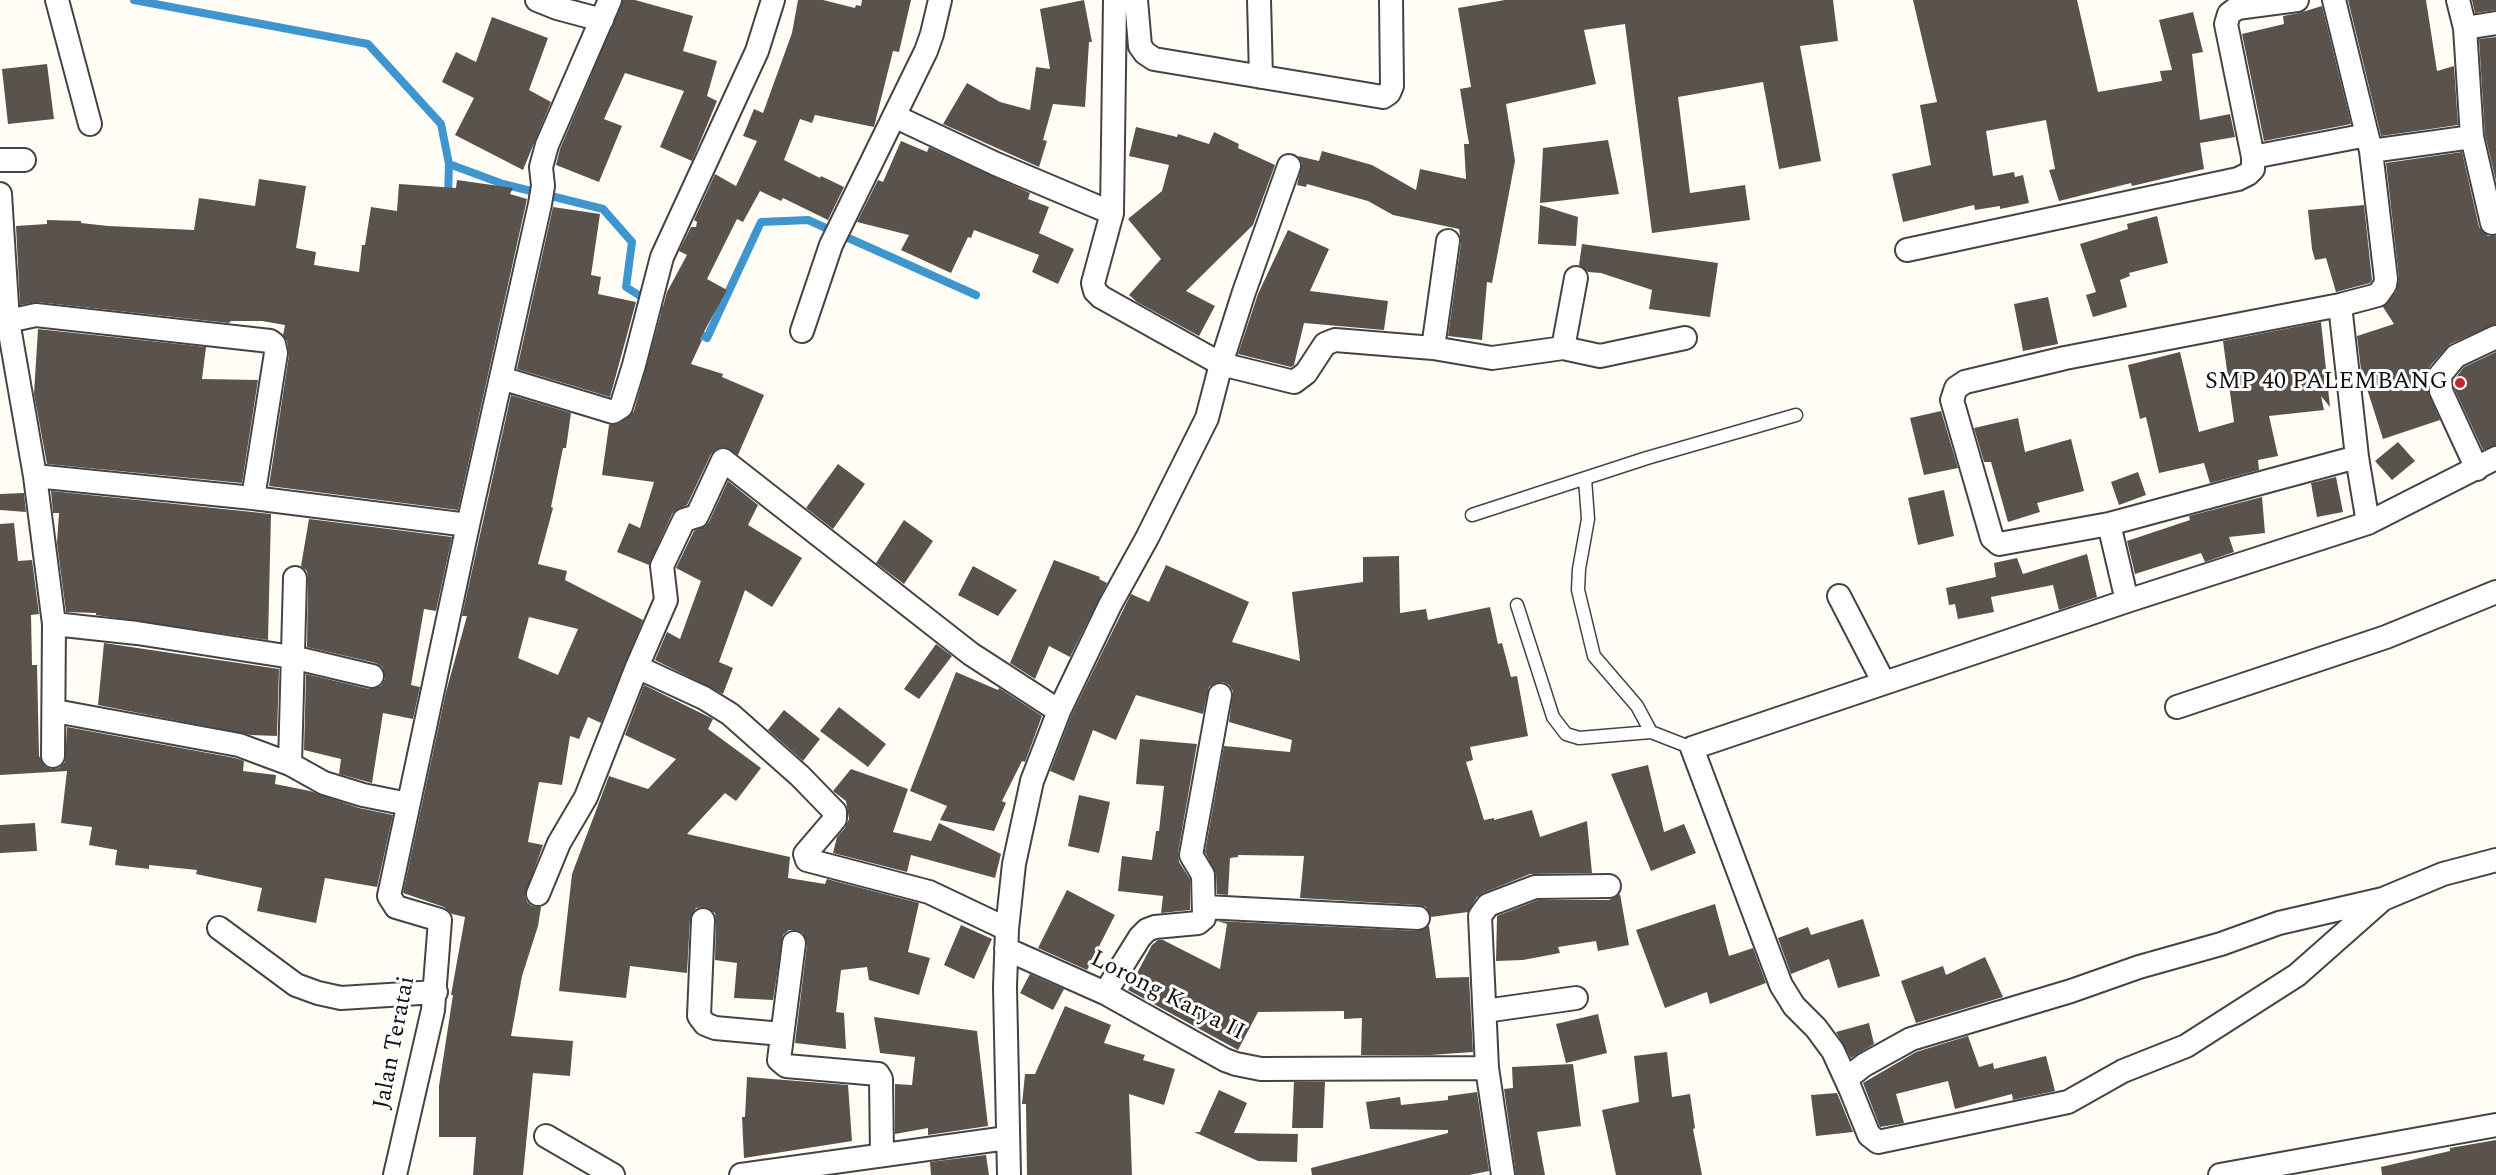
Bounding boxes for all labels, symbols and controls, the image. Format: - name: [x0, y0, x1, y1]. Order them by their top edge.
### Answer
- place label: SMP 40 PALEMBANG: [2205, 369, 2448, 397]
- marker: SMP 40 PALEMBANG: [2453, 376, 2467, 390]
- street label: Lorong Karya II: [1085, 946, 1249, 1048]
- street label: Jalan Teratai: [369, 974, 423, 1112]

